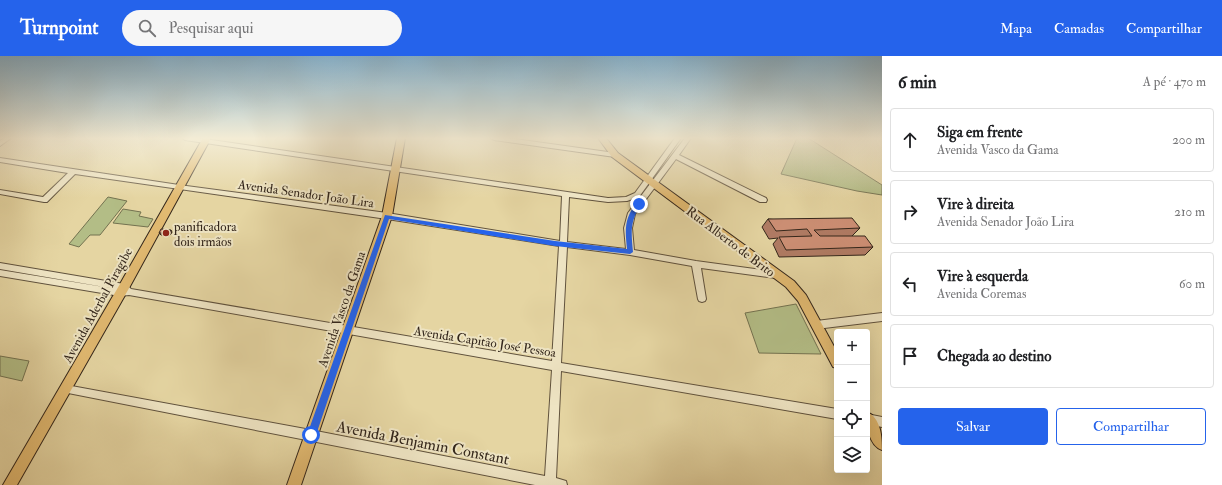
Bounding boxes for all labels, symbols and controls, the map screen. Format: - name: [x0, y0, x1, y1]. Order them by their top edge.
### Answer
- search box: [122, 10, 402, 46]
- text: Turnpoint: [20, 16, 98, 40]
- icon: search: [136, 17, 158, 39]
- text: Pesquisar aqui: [168, 19, 254, 38]
- text: Mapa: [1000, 20, 1032, 37]
- text: Camadas: [1054, 20, 1104, 37]
- text: Compartilhar: [1126, 20, 1202, 37]
- text: 6 min: [898, 72, 937, 93]
- text: A pé · 470 m: [1143, 74, 1206, 90]
- text: Siga em frente: [937, 123, 1023, 142]
- icon: ahead: [899, 129, 921, 151]
- text: 200 m: [1172, 132, 1205, 148]
- text: Avenida Vasco da Gama: [937, 142, 1059, 158]
- street label: Avenida Senador João Lira: [236, 176, 375, 212]
- route end: [630, 195, 648, 213]
- text: Vire à direita: [937, 195, 1014, 214]
- icon: right: [899, 201, 921, 223]
- street label: Rua Alberto de Brito: [683, 203, 778, 280]
- text: 210 m: [1174, 204, 1205, 220]
- text: Avenida Senador João Lira: [937, 214, 1074, 230]
- place label: panificadora dois irmãos: [173, 219, 237, 250]
- marker: panificadora dois irmãos: [161, 228, 171, 238]
- street label: Avenida Aderbal Piragibe: [59, 245, 136, 367]
- street label: Avenida Vasco da Gama: [314, 249, 370, 370]
- text: Vire à esquerda: [937, 267, 1028, 286]
- icon: left: [899, 273, 921, 295]
- text: 60 m: [1179, 276, 1205, 292]
- text: Avenida Coremas: [937, 286, 1026, 302]
- street label: Avenida Capitão José Pessoa: [411, 323, 558, 362]
- map controls: [834, 329, 870, 473]
- button: +: [834, 329, 870, 365]
- icon: arrive: [899, 345, 921, 367]
- text: Chegada ao destino: [937, 347, 1052, 366]
- button: −: [834, 365, 870, 401]
- button: locate: [834, 401, 870, 437]
- button: Salvar: [898, 408, 1048, 445]
- button: Compartilhar: [1056, 408, 1206, 445]
- street label: Avenida Benjamin Constant: [334, 416, 511, 470]
- route start: [302, 426, 320, 444]
- button: layers: [834, 437, 870, 473]

